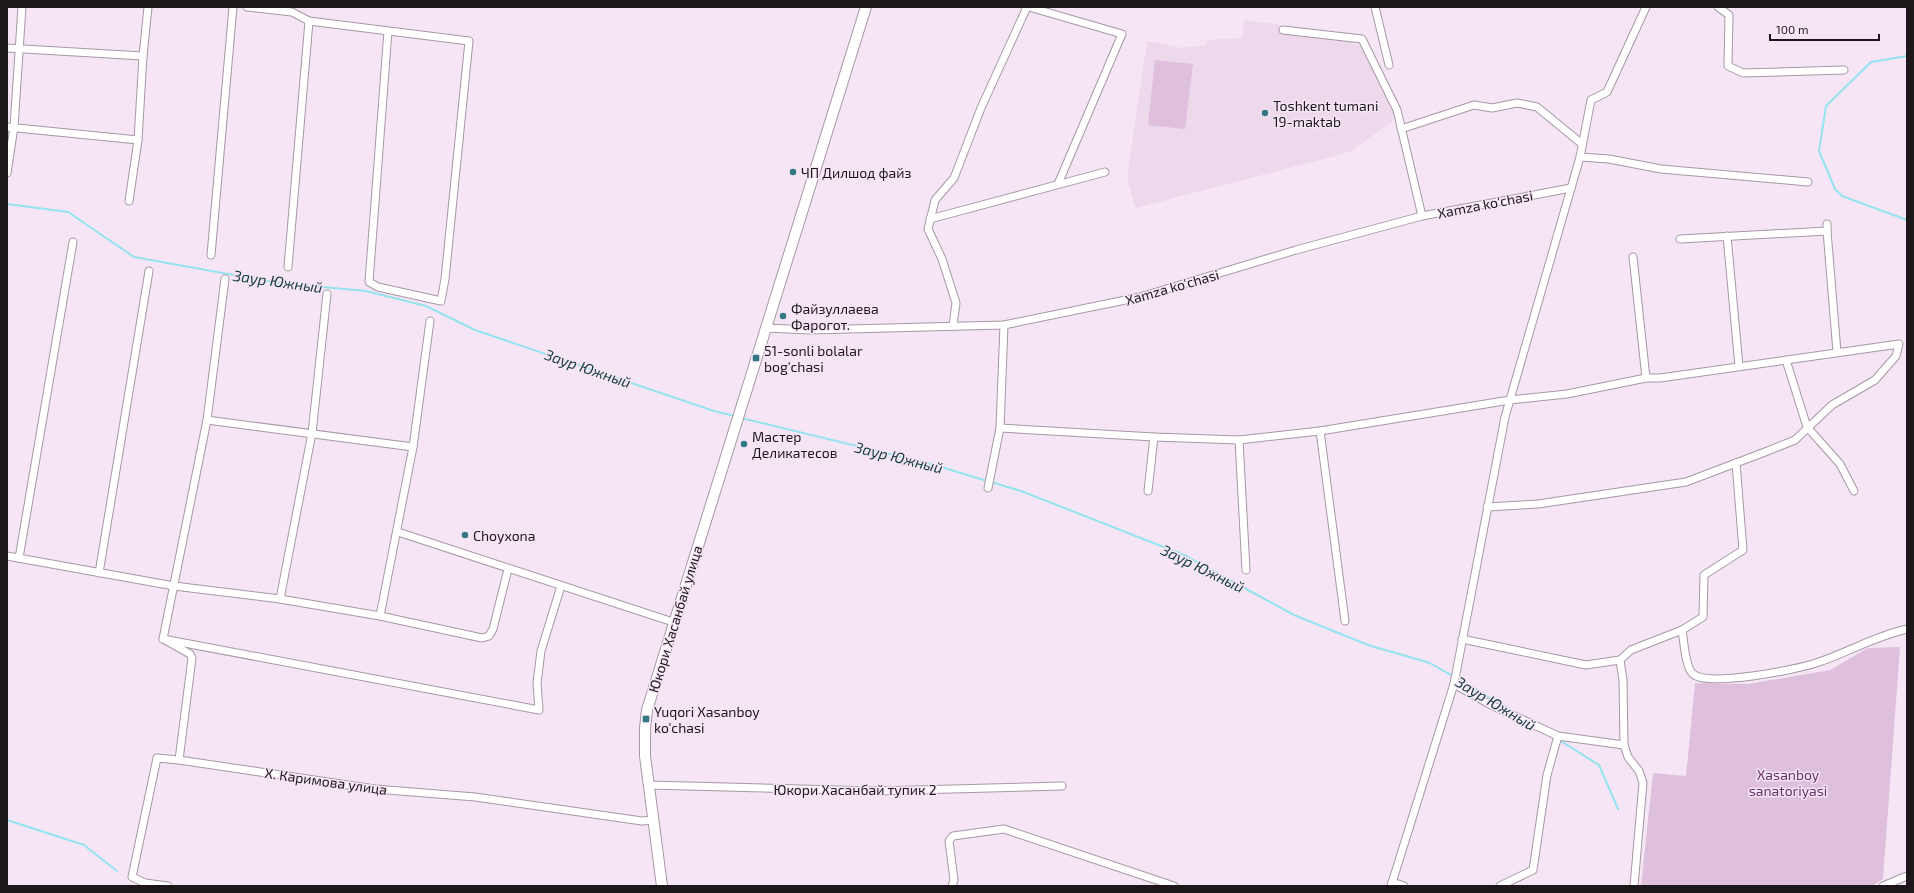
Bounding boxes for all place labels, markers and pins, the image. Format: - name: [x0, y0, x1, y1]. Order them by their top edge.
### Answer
- place label: Toshkent tumani 19-maktab: [1273, 97, 1378, 130]
- marker: Toshkent tumani 19-maktab: [1260, 108, 1270, 118]
- place label: ЧП Дилшод файз: [801, 164, 911, 181]
- marker: ЧП Дилшод файз: [788, 167, 798, 177]
- place label: Файзуллаева Фарогот.: [791, 300, 879, 333]
- marker: Файзуллаева Фарогот.: [778, 311, 788, 321]
- place label: 51-sonli bolalar bog'chasi: [764, 342, 863, 375]
- marker: 51-sonli bolalar bog'chasi: [751, 353, 761, 363]
- place label: Мастер Деликатесов: [752, 428, 837, 461]
- marker: Мастер Деликатесов: [739, 439, 749, 449]
- place label: Choyxona: [473, 527, 535, 544]
- marker: Choyxona: [460, 530, 470, 540]
- place label: Yuqori Xasanboy ko'chasi: [654, 703, 760, 736]
- marker: Yuqori Xasanboy ko'chasi: [641, 714, 651, 724]

